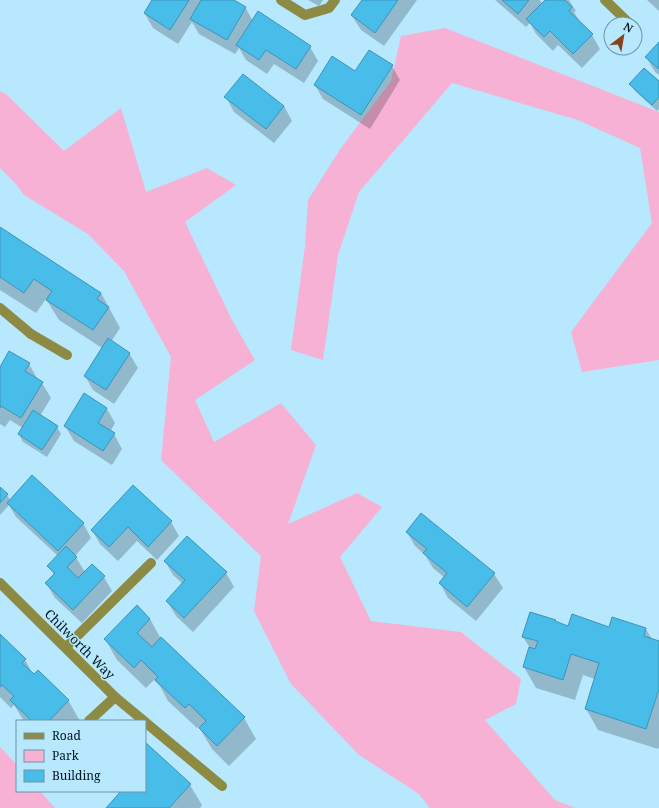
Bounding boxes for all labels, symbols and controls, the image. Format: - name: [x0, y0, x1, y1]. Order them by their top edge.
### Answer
- north arrow: [603, 16, 643, 56]
- text: N: [621, 18, 636, 36]
- street label: Chilworth Way: [41, 605, 120, 684]
- legend: [16, 720, 146, 792]
- text: Road: [52, 727, 82, 744]
- text: Park: [52, 747, 80, 764]
- text: Building: [52, 767, 101, 784]

